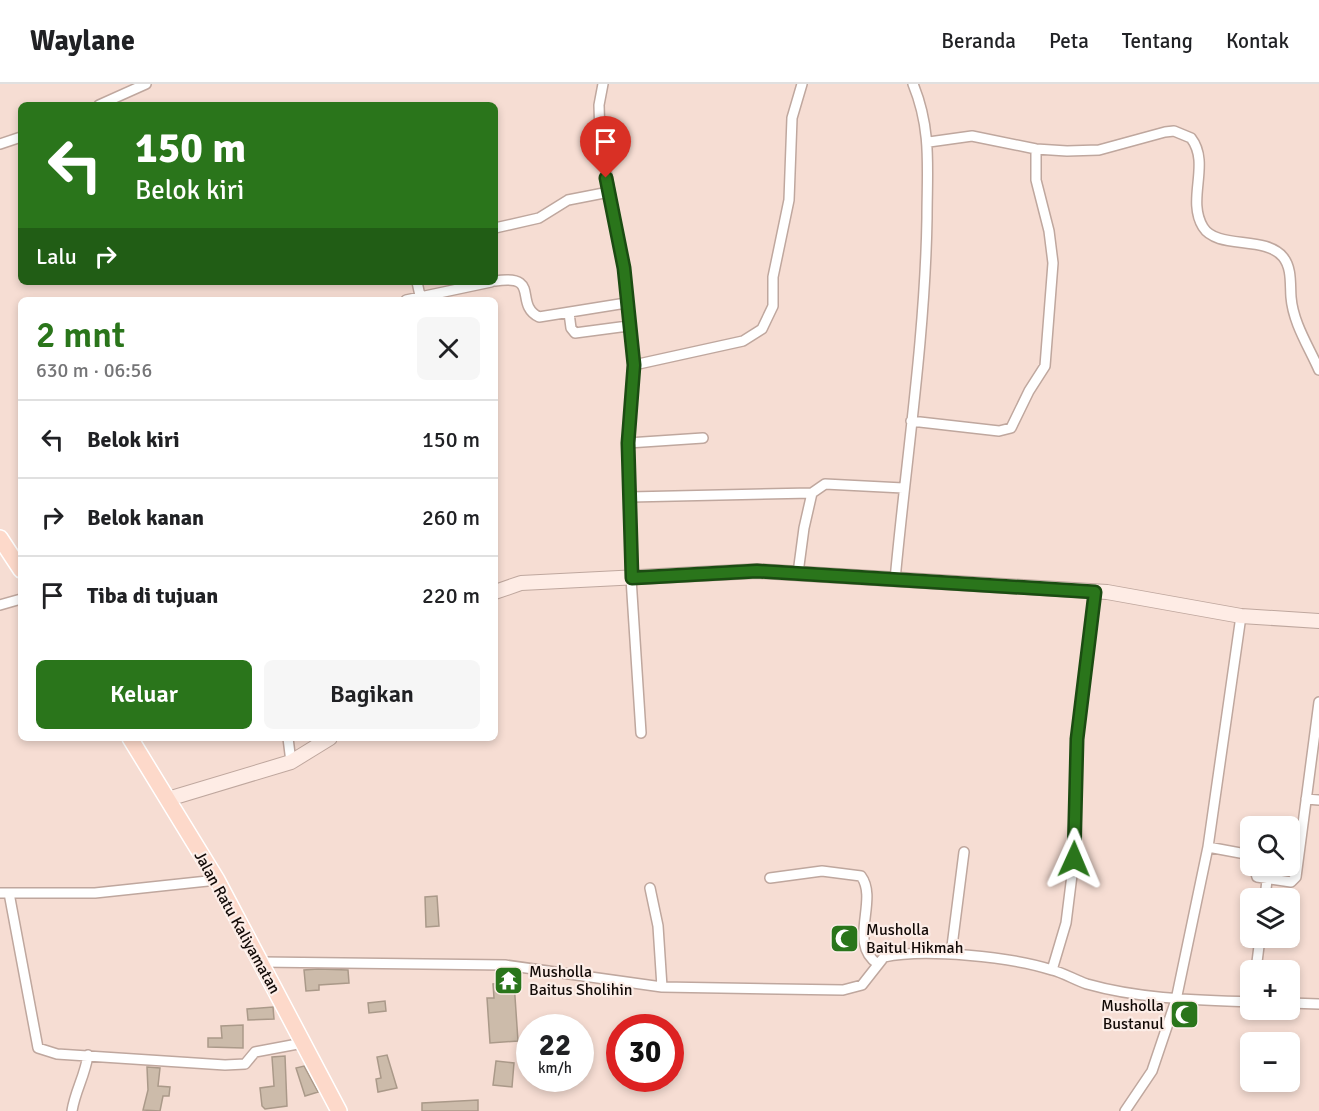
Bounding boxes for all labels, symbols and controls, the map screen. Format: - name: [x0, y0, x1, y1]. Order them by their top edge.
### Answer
- text: Waylane: [30, 24, 135, 58]
- text: Beranda: [941, 28, 1016, 54]
- text: Peta: [1049, 28, 1089, 54]
- text: Tentang: [1122, 28, 1193, 54]
- text: Kontak: [1226, 28, 1289, 54]
- pin: [580, 116, 631, 178]
- text: 150 m: [135, 123, 246, 174]
- icon: arrive: [589, 125, 622, 158]
- icon: left: [36, 126, 114, 204]
- text: Belok kiri: [135, 174, 244, 207]
- icon: right: [89, 240, 122, 273]
- text: Lalu: [36, 243, 77, 270]
- text: 2 mnt: [36, 313, 125, 358]
- button: close: [417, 317, 480, 380]
- text: 630 m · 06:56: [36, 358, 152, 383]
- icon: left: [36, 423, 69, 456]
- text: Belok kiri: [87, 426, 180, 453]
- text: 150 m: [422, 426, 480, 453]
- icon: right: [36, 501, 69, 534]
- text: Belok kanan: [87, 504, 204, 531]
- text: 260 m: [422, 504, 480, 531]
- icon: arrive: [36, 579, 69, 612]
- text: Tiba di tujuan: [87, 582, 218, 609]
- text: 220 m: [422, 582, 480, 609]
- button: Keluar: [36, 660, 252, 729]
- button: Bagikan: [264, 660, 480, 729]
- map controls: [1240, 816, 1300, 1092]
- button: search: [1240, 816, 1300, 876]
- position arrow: [1042, 827, 1106, 891]
- street label: Jalan Ratu Kaliyamatan: [190, 848, 285, 997]
- button: layers: [1240, 888, 1300, 948]
- place label: Musholla Baitul Hikmah: [866, 920, 963, 958]
- mosque icon: Musholla Baitul Hikmah: [829, 922, 861, 954]
- button: +: [1240, 960, 1300, 1020]
- place label: Musholla Baitus Sholihin: [529, 962, 633, 1000]
- temple icon: Musholla Baitus Sholihin: [492, 964, 524, 996]
- place label: Musholla Bustanul: [1101, 996, 1164, 1034]
- mosque icon: Musholla Bustanul: [1169, 998, 1201, 1030]
- speed limit sign: 30: [606, 1014, 684, 1092]
- text: 22: [539, 1027, 571, 1064]
- button: −: [1240, 1032, 1300, 1092]
- text: km/h: [538, 1059, 572, 1077]

